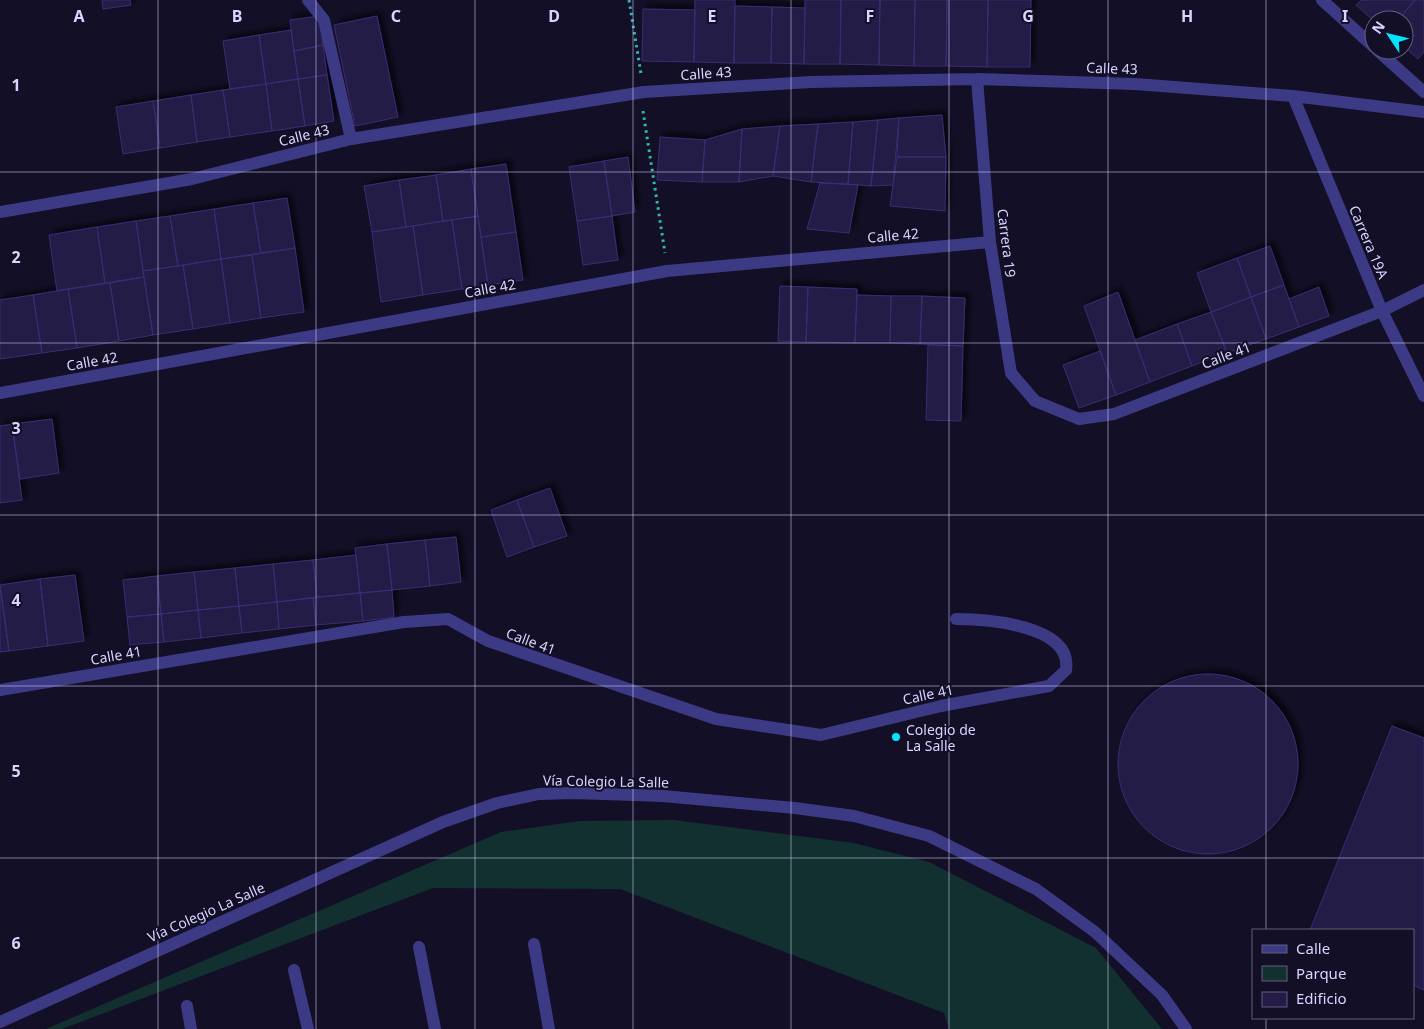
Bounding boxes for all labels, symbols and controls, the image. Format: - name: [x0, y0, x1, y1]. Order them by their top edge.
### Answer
- text: A: [73, 5, 85, 27]
- text: B: [232, 5, 242, 27]
- text: C: [391, 5, 401, 27]
- text: D: [548, 5, 560, 27]
- text: E: [708, 5, 717, 27]
- text: F: [866, 5, 874, 27]
- text: G: [1022, 5, 1034, 27]
- text: H: [1181, 5, 1193, 27]
- text: I: [1342, 5, 1348, 27]
- north arrow: [1364, 10, 1414, 60]
- text: N: [1367, 17, 1389, 37]
- street label: Calle 43: [1086, 58, 1138, 78]
- street label: Calle 43: [680, 62, 732, 84]
- text: 1: [11, 74, 21, 96]
- street label: Calle 43: [277, 120, 331, 150]
- street label: Carrera 19A: [1345, 202, 1393, 282]
- street label: Carrera 19: [993, 208, 1021, 278]
- street label: Calle 42: [867, 223, 919, 247]
- text: 2: [11, 246, 21, 268]
- street label: Calle 42: [463, 274, 517, 302]
- street label: Calle 41: [1199, 337, 1253, 373]
- street label: Calle 42: [65, 347, 119, 375]
- text: 3: [11, 417, 21, 439]
- text: 4: [11, 589, 21, 611]
- street label: Calle 41: [504, 623, 558, 659]
- street label: Calle 41: [89, 641, 143, 669]
- street label: Calle 41: [901, 679, 955, 709]
- place label: Colegio de La Salle: [906, 720, 976, 755]
- marker: Colegio de La Salle: [890, 731, 902, 743]
- text: 5: [11, 760, 21, 782]
- street label: Vía Colegio La Salle: [543, 770, 669, 792]
- street label: Vía Colegio La Salle: [145, 878, 268, 946]
- legend: [1252, 929, 1414, 1019]
- text: 6: [11, 932, 21, 954]
- text: Calle: [1296, 938, 1330, 958]
- text: Parque: [1296, 963, 1346, 983]
- text: Edificio: [1296, 988, 1347, 1008]

